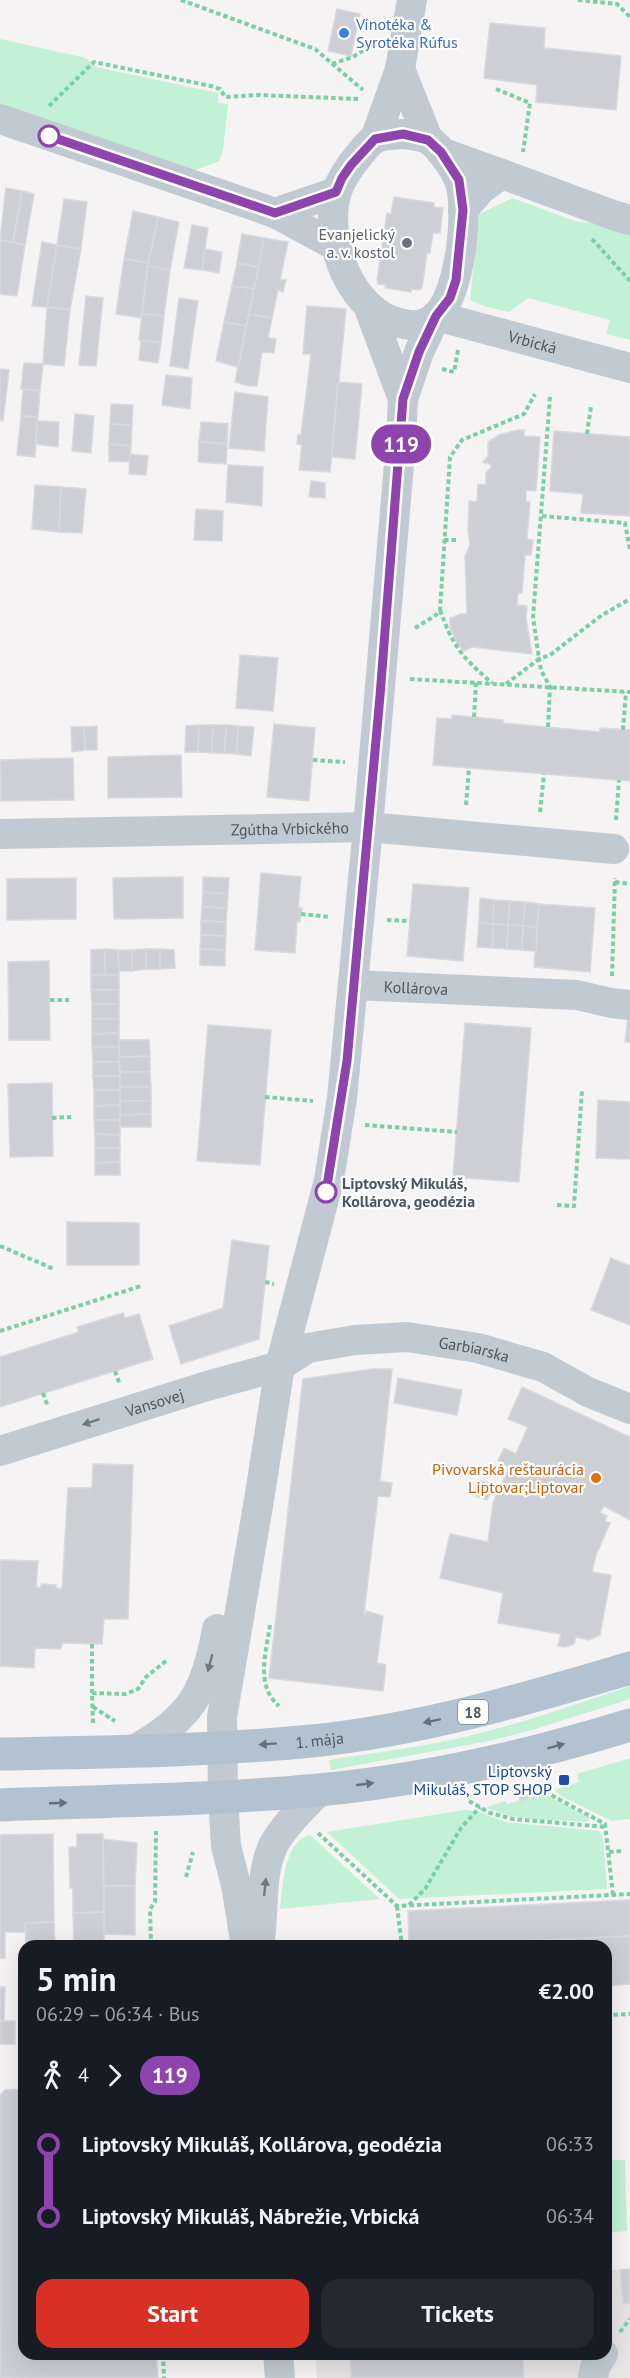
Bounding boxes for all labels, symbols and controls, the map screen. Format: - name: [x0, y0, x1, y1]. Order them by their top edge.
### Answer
- place label: Vínotéka & Syrotéka Rúfus: [355, 14, 458, 52]
- marker: Vínotéka & Syrotéka Rúfus: [337, 26, 351, 40]
- unlabelled marker: [38, 125, 60, 147]
- place label: Evanjelický a. v. kostol: [318, 224, 396, 262]
- marker: Evanjelický a. v. kostol: [400, 236, 414, 250]
- street label: Vrbická: [505, 326, 559, 358]
- line badge: 119: [366, 424, 436, 464]
- text: 119: [383, 431, 419, 458]
- street label: Zgútha Vrbického: [231, 817, 349, 840]
- street label: Kollárova: [383, 976, 449, 999]
- place label: Liptovský Mikuláš, Kollárova, geodézia: [342, 1173, 475, 1211]
- marker: Liptovský Mikuláš, Kollárova, geodézia: [315, 1181, 337, 1203]
- street label: Garbiarska: [437, 1332, 512, 1367]
- street label: Vansovej: [122, 1384, 186, 1421]
- one-way arrow: [82, 1418, 100, 1428]
- place label: Pivovarská reštaurácia Liptovar;Liptovar: [432, 1459, 585, 1497]
- marker: Pivovarská reštaurácia Liptovar;Liptovar: [589, 1471, 603, 1485]
- one-way arrow: [205, 1654, 214, 1672]
- road number: 18: [458, 1700, 488, 1724]
- one-way arrow: [422, 1717, 441, 1727]
- street label: 1. mája: [295, 1727, 345, 1752]
- one-way arrow: [258, 1739, 277, 1749]
- one-way arrow: [547, 1741, 565, 1751]
- place label: Liptovský Mikuláš, STOP SHOP: [414, 1761, 553, 1799]
- marker: Liptovský Mikuláš, STOP SHOP: [557, 1773, 571, 1787]
- one-way arrow: [355, 1779, 374, 1789]
- one-way arrow: [49, 1798, 68, 1807]
- one-way arrow: [260, 1878, 270, 1897]
- text: 5 min: [36, 1957, 117, 2000]
- text: €2.00: [539, 1977, 594, 2005]
- text: 06:29 – 06:34 · Bus: [36, 2001, 200, 2027]
- icon: walk: [36, 2059, 69, 2092]
- icon: forward: [98, 2059, 131, 2092]
- text: 4: [78, 2062, 89, 2088]
- text: 119: [152, 2062, 188, 2089]
- text: Liptovský Mikuláš, Kollárova, geodézia: [82, 2130, 442, 2158]
- text: 06:33: [546, 2131, 594, 2157]
- text: Liptovský Mikuláš, Nábrežie, Vrbická: [82, 2202, 420, 2230]
- text: 06:34: [546, 2203, 594, 2229]
- button: Start: [36, 2279, 309, 2348]
- button: Tickets: [321, 2279, 594, 2348]

